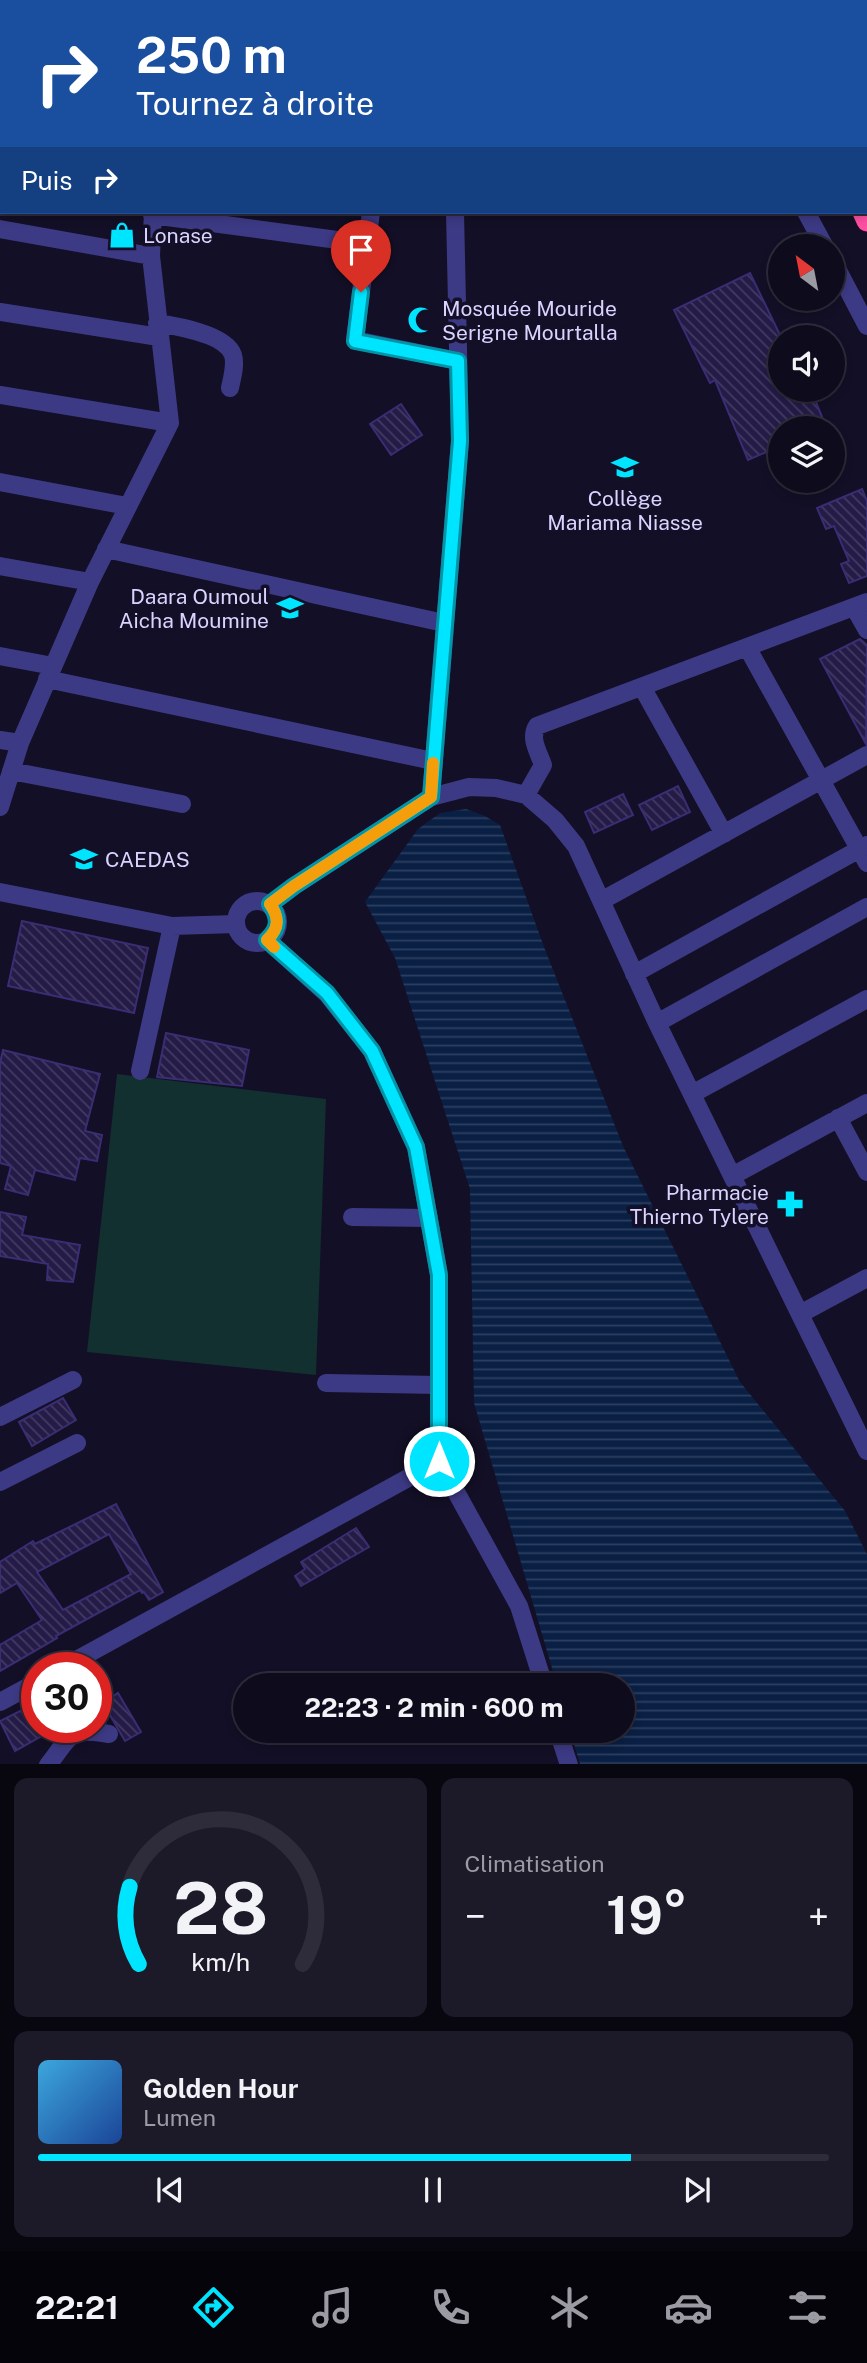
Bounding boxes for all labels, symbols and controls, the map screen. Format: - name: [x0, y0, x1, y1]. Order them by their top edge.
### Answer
- text: 250 m: [136, 26, 287, 84]
- icon: right: [21, 28, 112, 119]
- text: Tournez à droite: [136, 85, 374, 122]
- icon: right: [86, 161, 124, 199]
- text: Puis: [21, 165, 72, 196]
- shop icon: Lonase: [107, 220, 137, 250]
- pin: [331, 220, 391, 292]
- place label: Lonase: [143, 223, 213, 248]
- icon: arrive: [342, 231, 380, 269]
- north arrow: [768, 234, 845, 312]
- map controls: [768, 234, 845, 493]
- place label: Mosquée Mouride Serigne Mourtalla: [442, 296, 618, 345]
- mosque icon: Mosquée Mouride Serigne Mourtalla: [406, 305, 436, 335]
- button: sound: [768, 325, 845, 402]
- button: layers: [768, 416, 845, 493]
- school or university icon: Collège Mariama Niasse: [610, 452, 640, 482]
- place label: Collège Mariama Niasse: [547, 486, 703, 535]
- place label: Daara Oumoul Aicha Moumine: [119, 584, 269, 633]
- school or university icon: Daara Oumoul Aicha Moumine: [275, 593, 305, 623]
- school or university icon: CAEDAS: [69, 844, 99, 874]
- place label: CAEDAS: [105, 847, 190, 872]
- place label: Pharmacie Thierno Tylere: [630, 1180, 769, 1229]
- pharmacy icon: Pharmacie Thierno Tylere: [775, 1189, 805, 1219]
- position arrow: [402, 1424, 476, 1498]
- speed limit sign: 30: [21, 1652, 112, 1743]
- text: 22:23 · 2 min · 600 m: [305, 1692, 563, 1723]
- text: Climatisation: [465, 1850, 605, 1877]
- text: 28: [173, 1865, 268, 1950]
- text: 19°: [606, 1885, 687, 1946]
- text: −: [465, 1894, 486, 1939]
- text: +: [808, 1894, 829, 1939]
- text: km/h: [191, 1946, 250, 1976]
- text: Golden Hour: [143, 2073, 298, 2104]
- text: Lumen: [143, 2104, 216, 2131]
- icon: previous: [151, 2171, 189, 2209]
- icon: pause: [414, 2171, 452, 2209]
- icon: next: [678, 2171, 716, 2209]
- icon: directions: [189, 2283, 238, 2332]
- icon: music: [308, 2283, 357, 2332]
- icon: phone: [426, 2283, 475, 2332]
- icon: climate: [545, 2283, 594, 2332]
- icon: car: [664, 2283, 713, 2332]
- icon: filters: [783, 2283, 832, 2332]
- text: 22:21: [35, 2289, 119, 2326]

